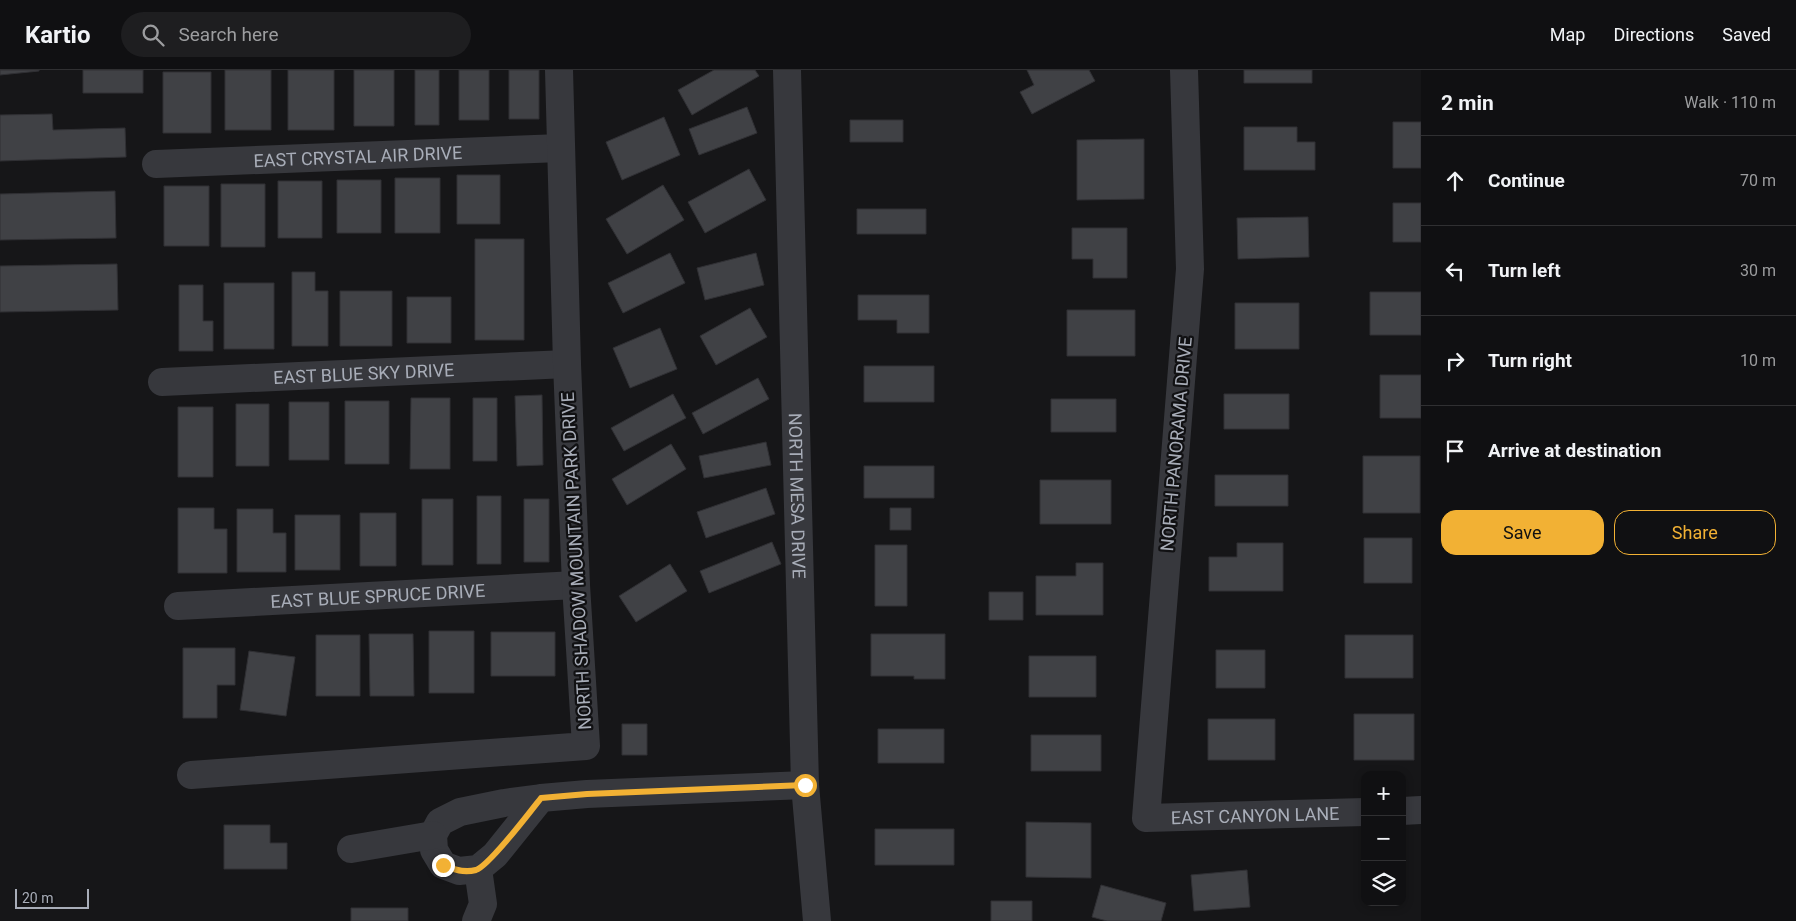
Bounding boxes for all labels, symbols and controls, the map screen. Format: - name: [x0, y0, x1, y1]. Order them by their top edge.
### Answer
- search box: [121, 12, 471, 57]
- text: Kartio: [25, 21, 91, 49]
- icon: search: [139, 21, 167, 49]
- text: Search here: [179, 23, 278, 46]
- text: Map: [1550, 24, 1585, 45]
- text: Directions: [1613, 24, 1694, 45]
- text: Saved: [1722, 24, 1771, 45]
- text: 2 min: [1441, 91, 1494, 115]
- text: Walk · 110 m: [1684, 93, 1776, 112]
- street label: EAST CRYSTAL AIR DRIVE: [253, 141, 463, 171]
- icon: ahead: [1441, 167, 1469, 195]
- text: Continue: [1488, 169, 1565, 192]
- text: 70 m: [1740, 171, 1776, 190]
- icon: left: [1441, 257, 1469, 285]
- text: Turn left: [1488, 259, 1561, 282]
- text: 30 m: [1740, 261, 1776, 280]
- street label: NORTH PANORAMA DRIVE: [1156, 336, 1196, 552]
- icon: right: [1441, 347, 1469, 375]
- text: Turn right: [1488, 349, 1572, 372]
- text: 10 m: [1740, 351, 1776, 370]
- street label: EAST BLUE SKY DRIVE: [273, 359, 455, 388]
- street label: NORTH SHADOW MOUNTAIN PARK DRIVE: [557, 392, 595, 730]
- street label: NORTH MESA DRIVE: [785, 413, 810, 579]
- icon: arrive: [1441, 437, 1469, 465]
- text: Arrive at destination: [1488, 439, 1661, 462]
- button: Save: [1441, 510, 1604, 555]
- button: Share: [1614, 510, 1776, 555]
- street label: EAST BLUE SPRUCE DRIVE: [270, 579, 486, 612]
- map controls: [1361, 771, 1406, 906]
- button: +: [1361, 771, 1406, 816]
- route start: [794, 774, 817, 797]
- street label: EAST CANYON LANE: [1171, 802, 1340, 828]
- button: −: [1361, 816, 1406, 861]
- route end: [432, 854, 455, 877]
- button: layers: [1361, 861, 1406, 906]
- scale bar: [15, 886, 89, 909]
- text: 20 m: [22, 890, 54, 906]

